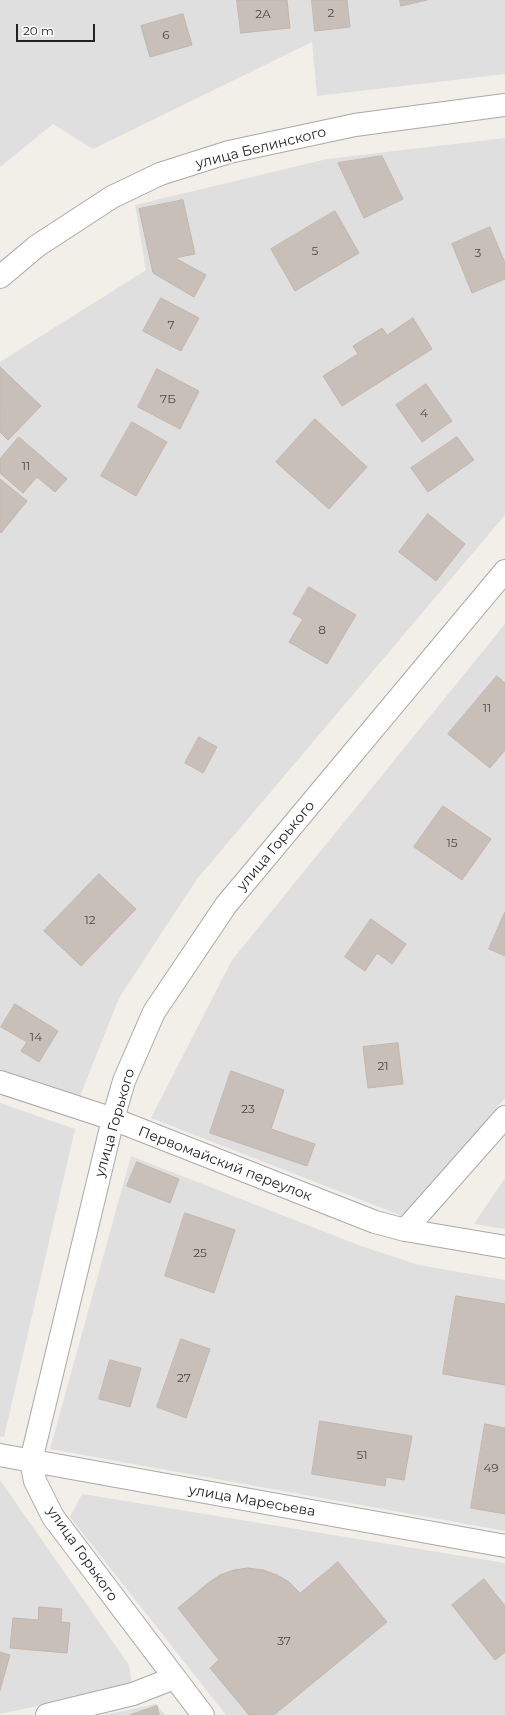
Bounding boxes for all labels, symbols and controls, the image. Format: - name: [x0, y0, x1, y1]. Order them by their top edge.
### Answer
- house number: 2: [328, 6, 334, 20]
- house number: 2А: [255, 7, 271, 21]
- scale bar: [18, 16, 97, 42]
- text: 20 m: [23, 23, 54, 38]
- house number: 6: [162, 28, 170, 42]
- street label: улица Белинского: [194, 124, 328, 172]
- house number: 5: [312, 244, 318, 258]
- house number: 3: [475, 246, 481, 260]
- house number: 7: [167, 318, 175, 332]
- house number: 7Б: [160, 392, 176, 406]
- house number: 4: [420, 406, 428, 420]
- house number: 11: [22, 459, 30, 473]
- house number: 8: [318, 623, 326, 637]
- house number: 11: [483, 701, 491, 715]
- street label: улица Горького: [234, 798, 318, 894]
- house number: 15: [446, 836, 458, 850]
- house number: 12: [84, 913, 96, 927]
- house number: 14: [30, 1030, 42, 1044]
- house number: 21: [377, 1059, 389, 1073]
- street label: улица Горького: [91, 1067, 139, 1179]
- house number: 23: [241, 1102, 255, 1116]
- street label: Первомайский переулок: [136, 1123, 314, 1205]
- house number: 25: [193, 1246, 207, 1260]
- house number: 27: [177, 1371, 191, 1385]
- house number: 51: [356, 1448, 368, 1462]
- house number: 49: [483, 1461, 499, 1475]
- street label: улица Маресьева: [187, 1482, 317, 1520]
- street label: улица Горького: [43, 1503, 121, 1605]
- house number: 37: [277, 1634, 291, 1648]

